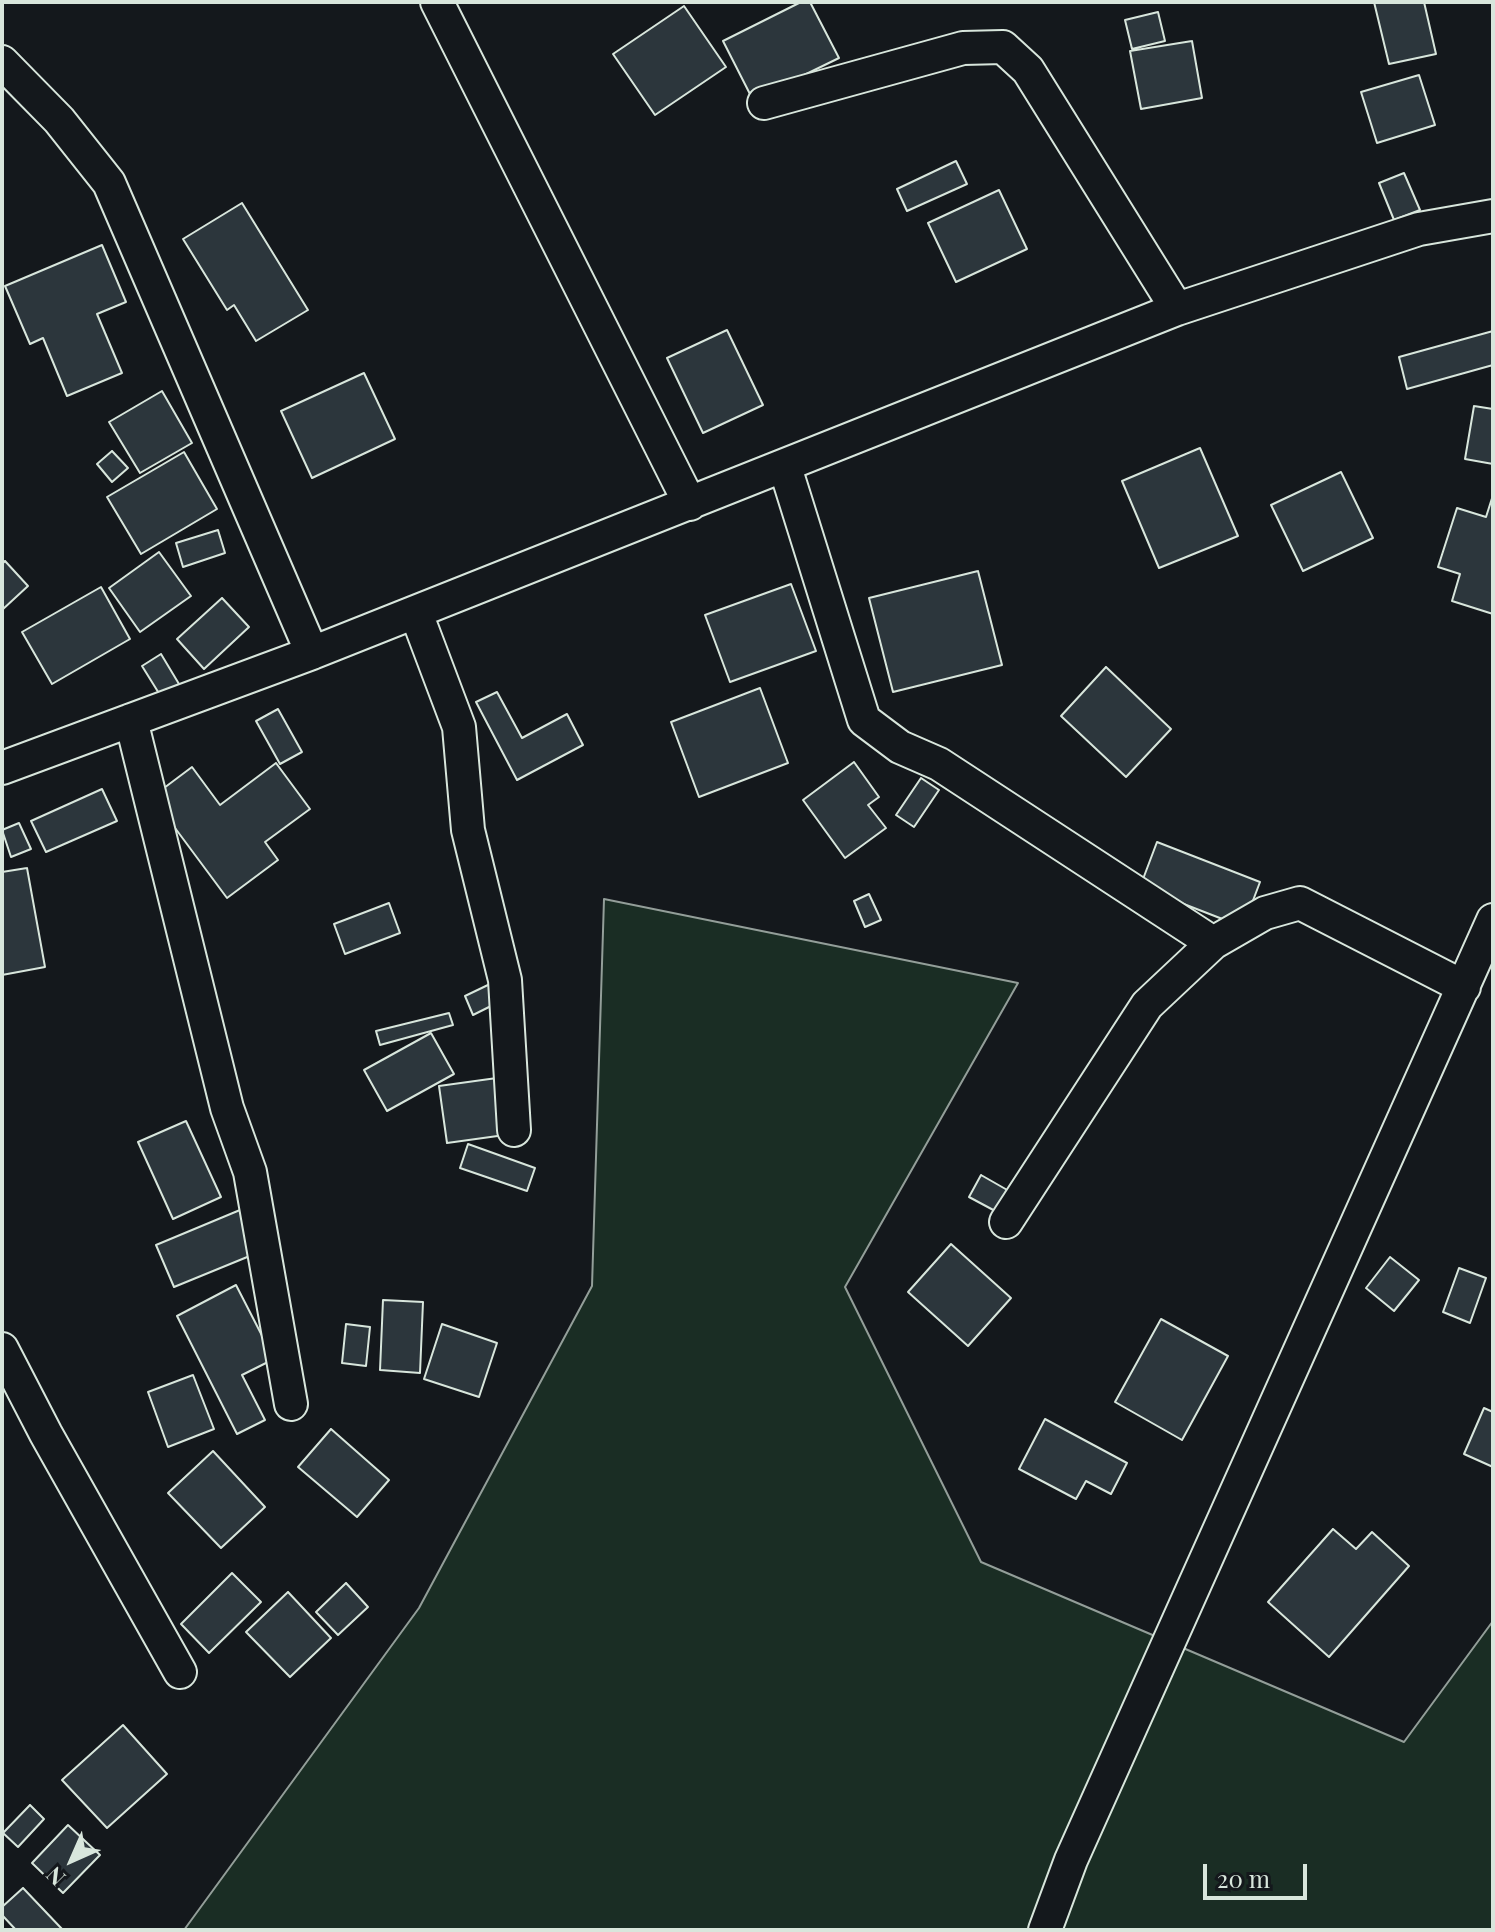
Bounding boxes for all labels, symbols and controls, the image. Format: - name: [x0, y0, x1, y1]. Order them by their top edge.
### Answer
- north arrow: [32, 1820, 112, 1900]
- scale bar: [1207, 1848, 1311, 1898]
- text: N: [39, 1861, 71, 1893]
- text: 20 m: [1217, 1862, 1270, 1894]

